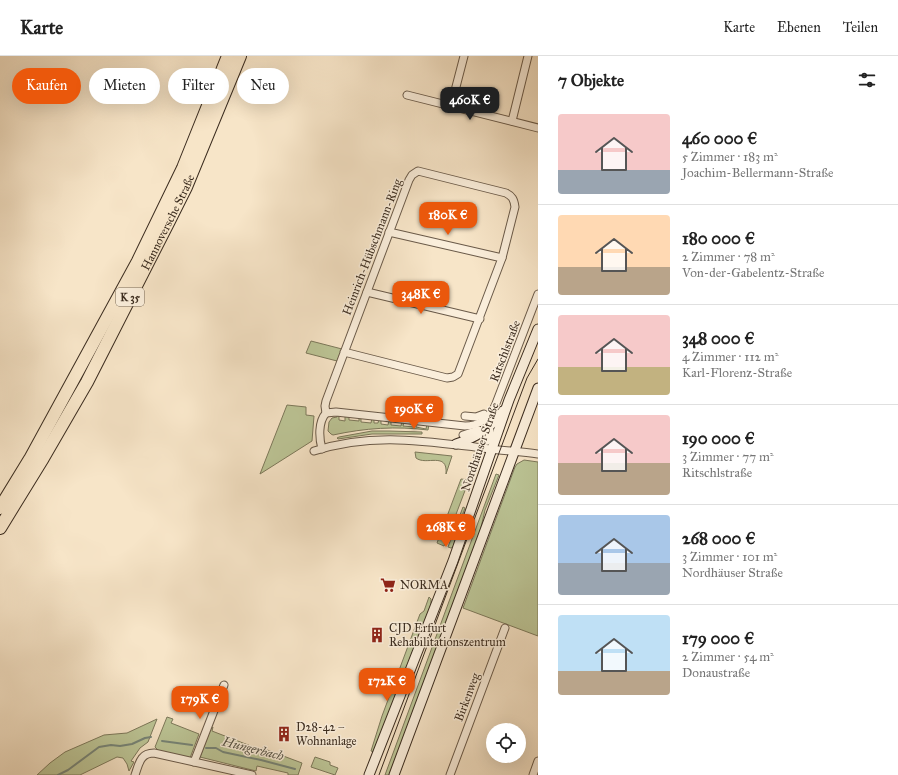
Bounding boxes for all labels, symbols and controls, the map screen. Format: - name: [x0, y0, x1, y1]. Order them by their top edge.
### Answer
- text: Karte: [20, 16, 63, 39]
- text: Karte: [723, 19, 755, 36]
- text: Ebenen: [777, 19, 821, 36]
- text: Teilen: [843, 19, 878, 36]
- chip: Kaufen: [12, 68, 81, 104]
- chip: Mieten: [89, 68, 160, 104]
- chip: Filter: [168, 68, 229, 104]
- chip: Neu: [237, 68, 289, 104]
- icon: filters: [856, 69, 878, 91]
- text: 7 Objekte: [558, 70, 624, 91]
- pin: 460K €: [437, 87, 503, 121]
- text: 460K €: [449, 92, 491, 108]
- text: 460 000 €: [682, 128, 757, 149]
- icon: home: [590, 130, 638, 178]
- text: 5 Zimmer · 183 m²: [682, 149, 778, 165]
- text: Joachim-Bellermann-Straße: [682, 165, 833, 181]
- street label: Hannoversche Straße: [138, 172, 197, 273]
- street label: Heinrich-Hübschmann-Ring: [339, 176, 406, 318]
- pin: 180K €: [415, 202, 481, 236]
- text: 180K €: [428, 207, 468, 223]
- text: 180 000 €: [682, 228, 755, 249]
- icon: home: [590, 231, 638, 279]
- text: 2 Zimmer · 78 m²: [682, 249, 775, 265]
- text: Von-der-Gabelentz-Straße: [682, 265, 824, 281]
- pin: 348K €: [388, 281, 454, 315]
- text: 348K €: [401, 286, 441, 302]
- road number: K 35: [116, 288, 144, 306]
- street label: Ritschlstraße: [487, 318, 523, 384]
- text: 348 000 €: [682, 328, 755, 349]
- icon: home: [590, 331, 638, 379]
- text: 4 Zimmer · 112 m²: [682, 349, 778, 365]
- text: Karl-Florenz-Straße: [682, 365, 792, 381]
- pin: 190K €: [381, 396, 447, 430]
- text: 190K €: [394, 401, 434, 417]
- street label: Nordhäuser Straße: [458, 401, 502, 493]
- text: 190 000 €: [682, 428, 755, 449]
- icon: home: [590, 431, 638, 479]
- text: 3 Zimmer · 77 m²: [682, 449, 774, 465]
- text: Ritschlstraße: [682, 465, 752, 481]
- pin: 268K €: [413, 514, 479, 548]
- text: 268K €: [426, 519, 466, 535]
- text: 268 000 €: [682, 528, 755, 549]
- icon: home: [590, 531, 638, 579]
- text: 3 Zimmer · 101 m²: [682, 549, 777, 565]
- text: Nordhäuser Straße: [682, 565, 783, 581]
- supermarket icon: NORMA: [379, 576, 397, 594]
- place label: NORMA: [400, 578, 448, 592]
- place label: CJD Erfurt Rehabilitationszentrum: [389, 621, 506, 649]
- building icon: CJD Erfurt Rehabilitationszentrum: [368, 626, 386, 644]
- text: 179 000 €: [682, 628, 754, 649]
- icon: home: [590, 631, 638, 679]
- text: 2 Zimmer · 54 m²: [682, 649, 774, 665]
- text: Donaustraße: [682, 665, 750, 681]
- pin: 172K €: [354, 668, 420, 702]
- street label: Birkenweg: [451, 670, 484, 724]
- text: 172K €: [368, 673, 406, 689]
- pin: 179K €: [167, 686, 233, 720]
- text: 179K €: [181, 691, 219, 707]
- place label: D28-42 – Wohnanlage: [296, 720, 357, 749]
- map controls: [486, 723, 526, 763]
- button: locate: [486, 723, 526, 763]
- building icon: D28-42 – Wohnanlage: [275, 725, 293, 743]
- water label: Hungerbach: [220, 733, 286, 765]

